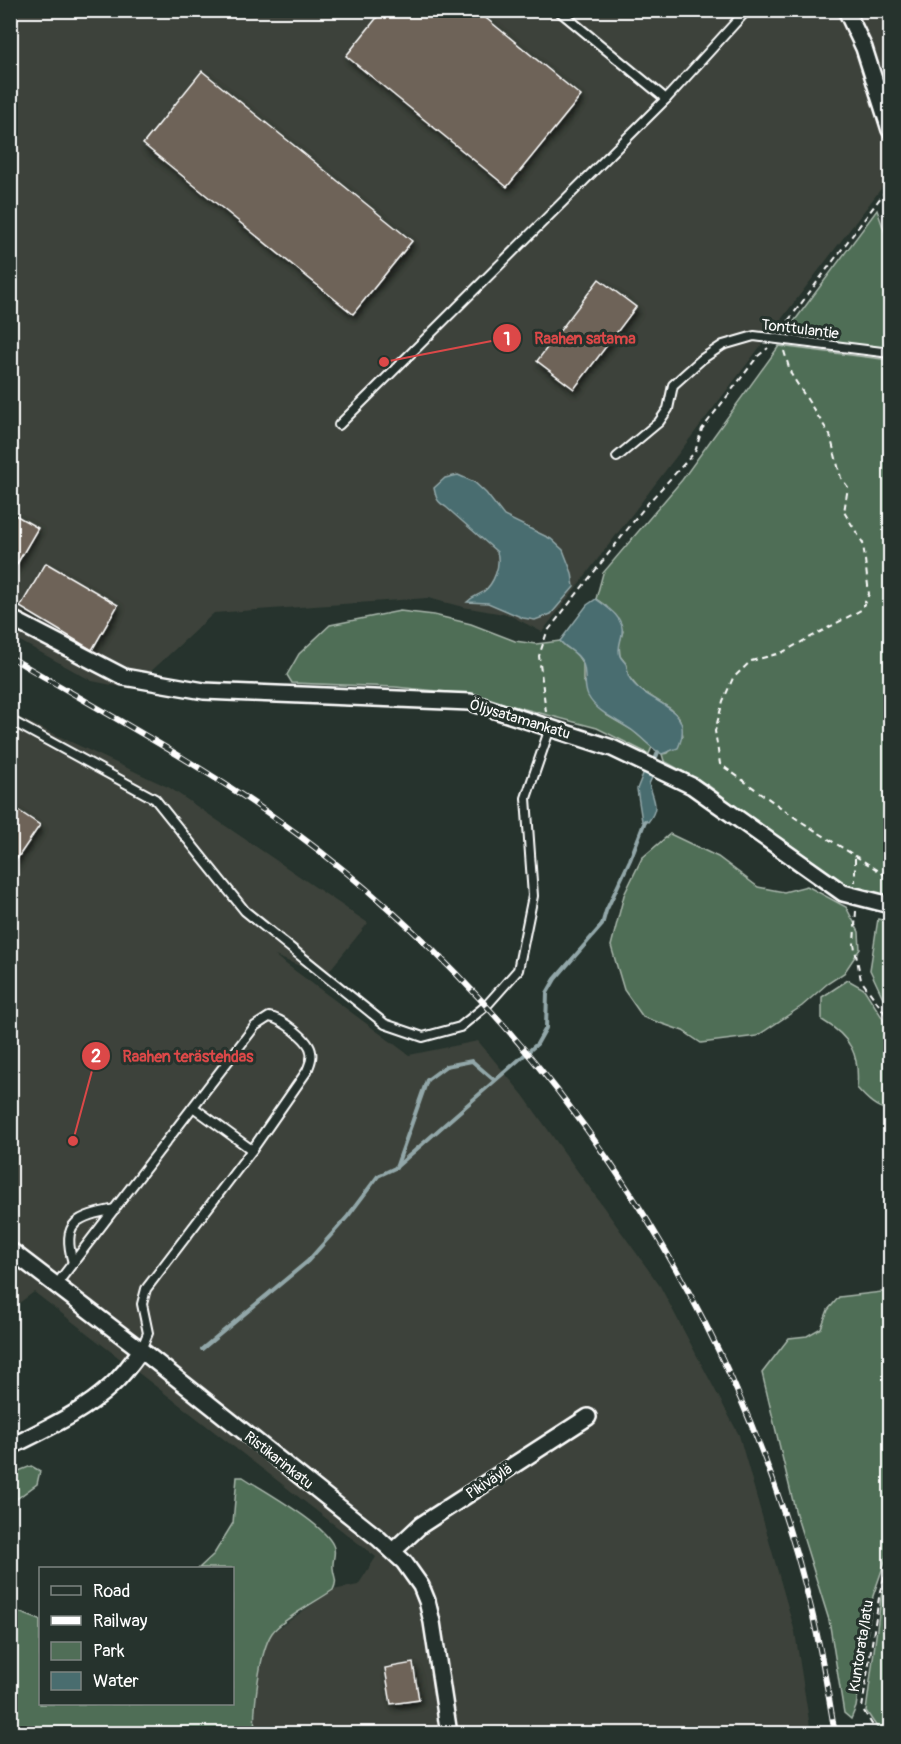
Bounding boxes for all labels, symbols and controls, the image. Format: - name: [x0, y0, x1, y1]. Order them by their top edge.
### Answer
- street label: Tonttulantie: [760, 315, 840, 344]
- callout: Raahen satama: [492, 321, 648, 355]
- text: 1: [503, 328, 511, 351]
- text: Raahen satama: [534, 329, 636, 349]
- street label: Öljysatamankatu: [467, 695, 573, 744]
- callout: Raahen terästehdas: [81, 1039, 266, 1073]
- text: 2: [91, 1045, 101, 1068]
- text: Raahen terästehdas: [123, 1047, 254, 1067]
- street label: Ristikarinkatu: [240, 1427, 317, 1493]
- street label: Pikiväylä: [463, 1459, 516, 1503]
- legend: [39, 1567, 234, 1705]
- text: Road: [93, 1580, 130, 1603]
- street label: Kuntorata/latu: [845, 1599, 878, 1693]
- text: Railway: [93, 1610, 148, 1633]
- text: Park: [93, 1640, 125, 1663]
- text: Water: [93, 1670, 139, 1693]

